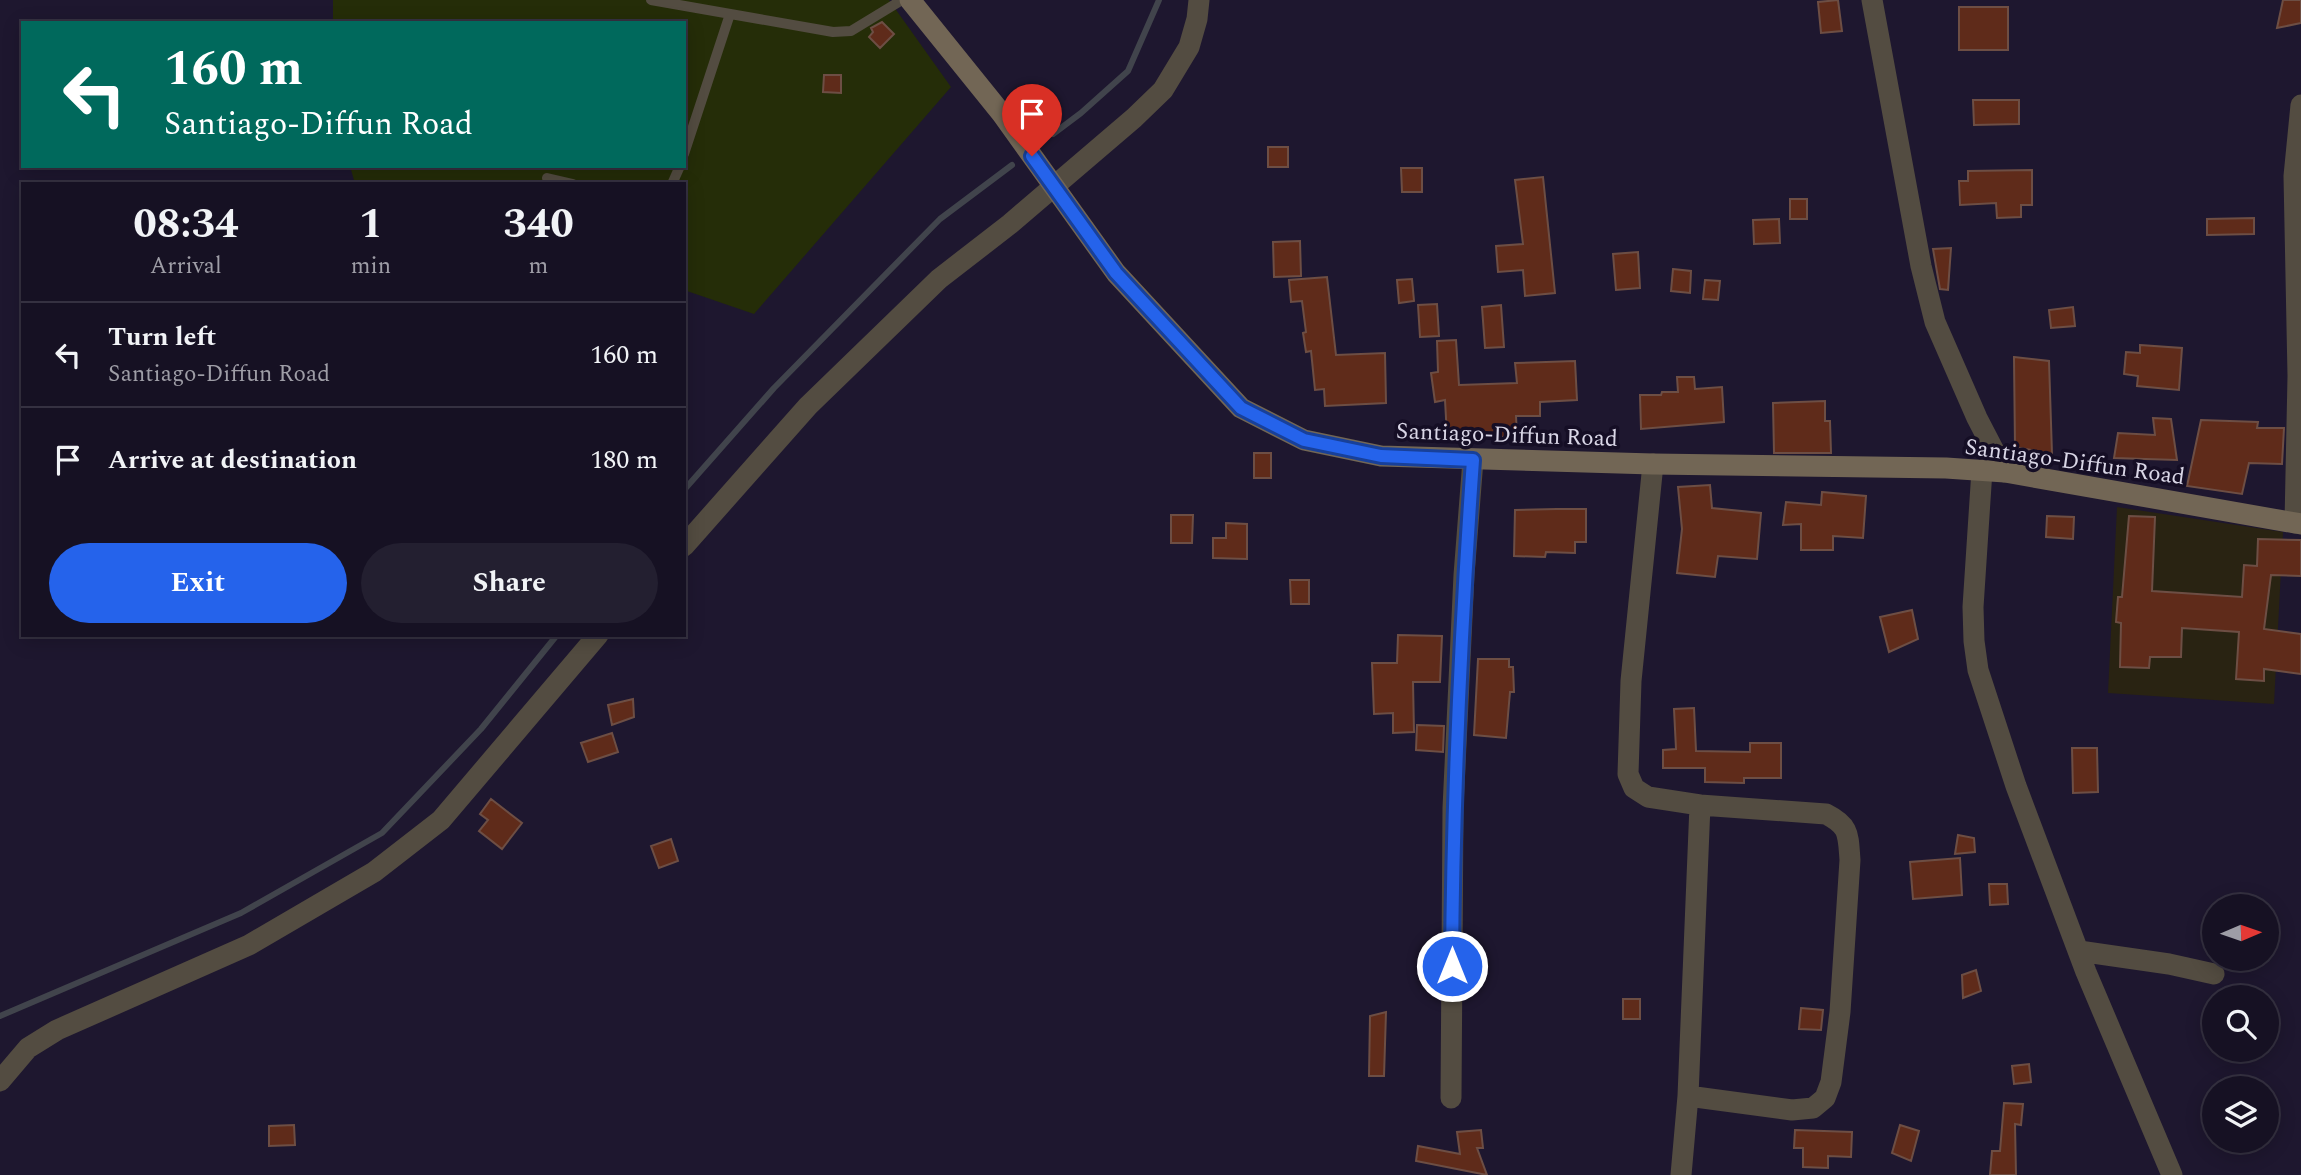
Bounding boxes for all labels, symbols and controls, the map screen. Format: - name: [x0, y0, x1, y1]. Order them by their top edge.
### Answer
- text: 160 m: [164, 32, 303, 107]
- icon: left: [49, 49, 140, 140]
- pin: [1002, 84, 1062, 156]
- icon: arrive: [1013, 95, 1051, 133]
- text: Santiago-Diffun Road: [164, 100, 473, 149]
- text: 08:34: [133, 193, 239, 256]
- text: 1: [359, 193, 383, 256]
- text: 340: [503, 193, 574, 256]
- text: Arrival: [150, 249, 222, 284]
- text: min: [351, 249, 391, 284]
- text: m: [529, 249, 548, 284]
- text: Turn left: [108, 317, 216, 357]
- text: 160 m: [590, 335, 658, 375]
- icon: left: [49, 336, 87, 374]
- text: Santiago-Diffun Road: [108, 357, 330, 392]
- street label: Santiago-Diffun Road: [1395, 414, 1619, 457]
- street label: Santiago-Diffun Road: [1962, 430, 2187, 495]
- text: Arrive at destination: [108, 440, 357, 480]
- text: 180 m: [590, 440, 658, 480]
- icon: arrive: [49, 441, 87, 479]
- button: Exit: [49, 543, 347, 623]
- button: Share: [361, 543, 658, 623]
- north arrow: [2202, 894, 2278, 971]
- map controls: [2202, 894, 2279, 1153]
- position arrow: [1415, 929, 1489, 1003]
- button: search: [2202, 985, 2279, 1062]
- button: layers: [2202, 1076, 2279, 1153]

